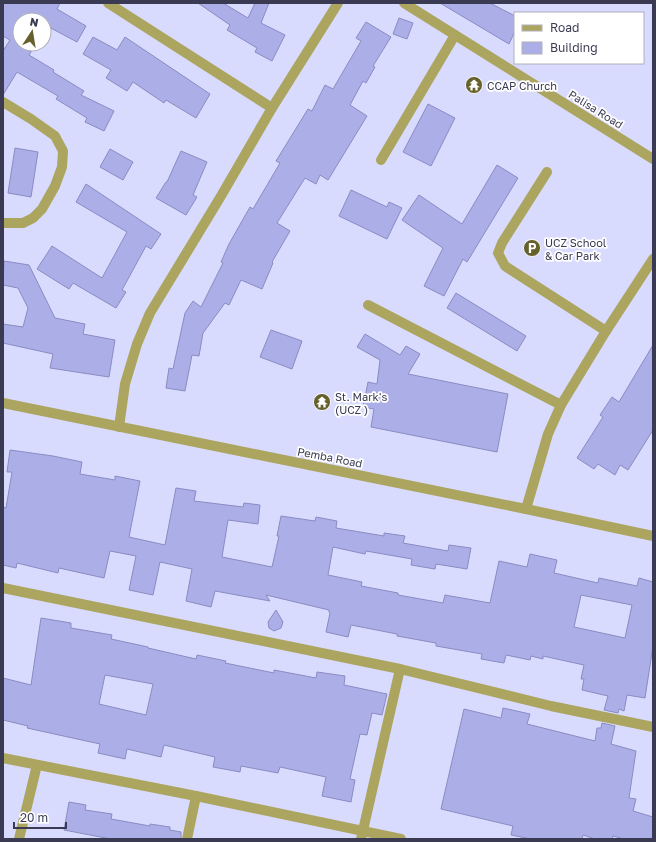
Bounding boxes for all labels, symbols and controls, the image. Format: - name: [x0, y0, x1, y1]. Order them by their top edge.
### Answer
- north arrow: [12, 12, 52, 52]
- legend: [514, 12, 644, 64]
- text: N: [29, 15, 40, 29]
- text: Road: [550, 20, 579, 35]
- text: Building: [550, 40, 598, 55]
- temple icon: CCAP Church: [464, 75, 484, 95]
- place label: CCAP Church: [487, 79, 557, 92]
- street label: Palisa Road: [566, 87, 626, 131]
- place label: UCZ School & Car Park: [545, 236, 607, 262]
- parking icon: UCZ School & Car Park: [522, 238, 542, 258]
- place label: St. Mark's (UCZ ): [335, 390, 387, 416]
- temple icon: St. Mark's (UCZ ): [312, 392, 332, 412]
- street label: Pemba Road: [296, 444, 364, 470]
- scale bar: [14, 804, 66, 830]
- text: 20 m: [20, 810, 48, 825]

